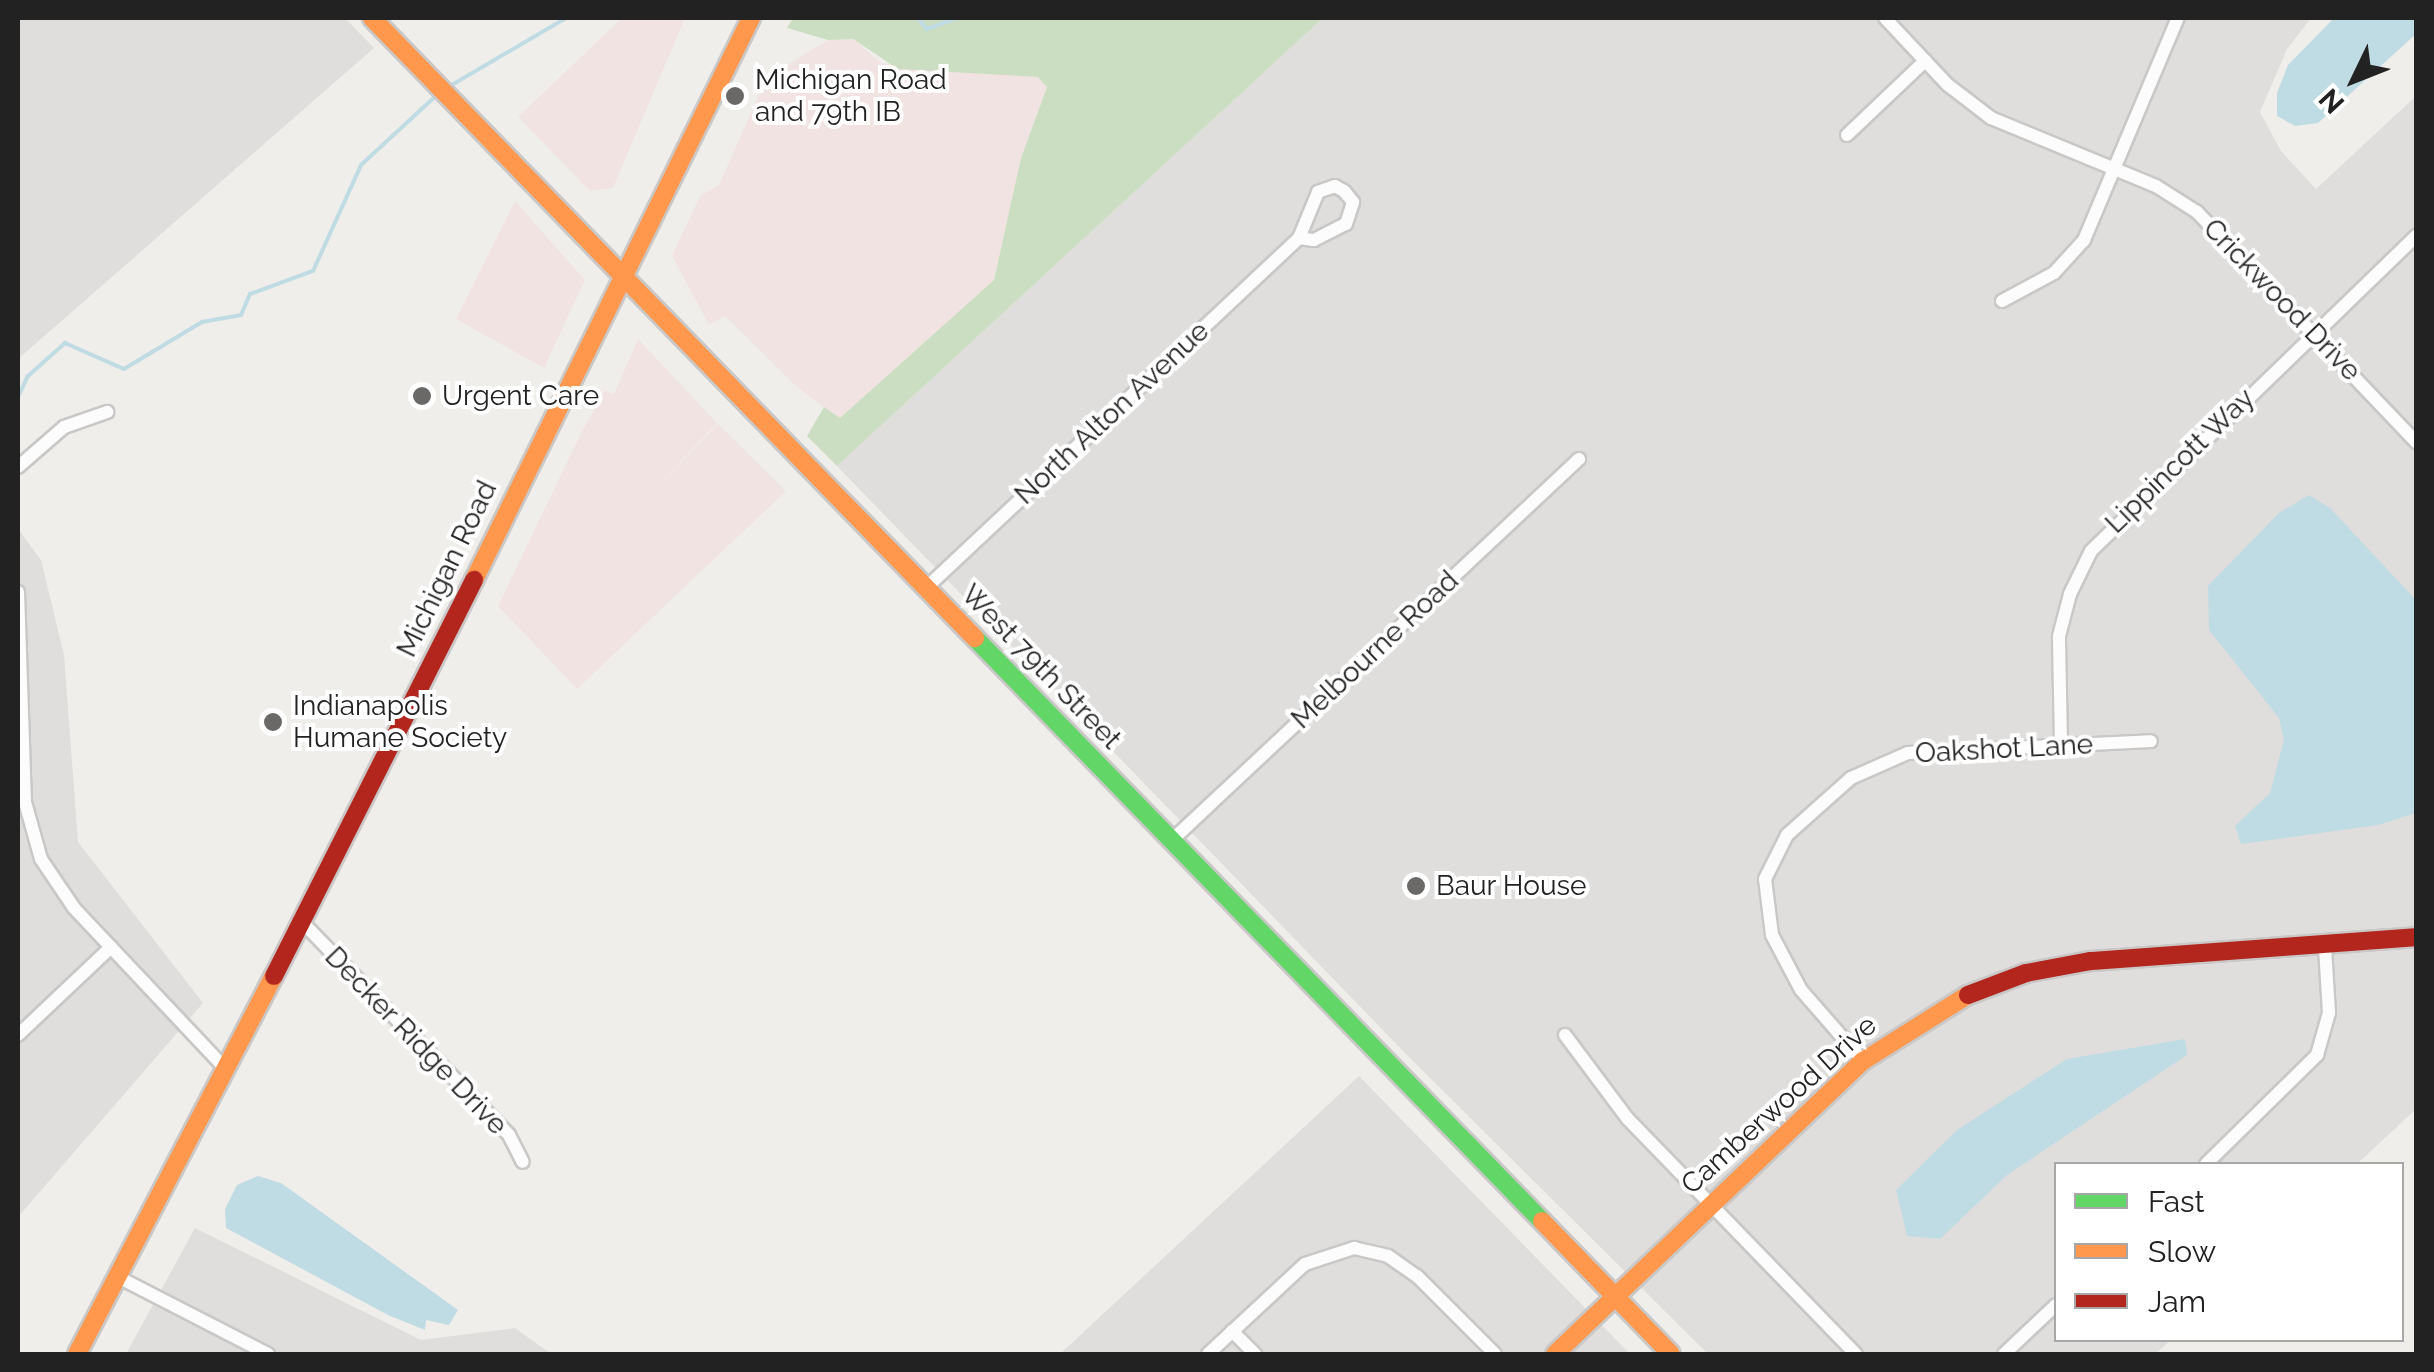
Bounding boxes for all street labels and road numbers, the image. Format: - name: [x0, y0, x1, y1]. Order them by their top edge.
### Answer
- street label: Crickwood Drive: [2196, 212, 2368, 388]
- street label: North Alton Avenue: [1007, 314, 1217, 512]
- street label: Lippincott Way: [2098, 381, 2262, 541]
- street label: Michigan Road: [390, 476, 504, 662]
- street label: Melbourne Road: [1285, 564, 1465, 736]
- street label: West 79th Street: [954, 578, 1128, 756]
- street label: Oakshot Lane: [1914, 728, 2094, 770]
- street label: Decker Ridge Drive: [318, 940, 514, 1142]
- street label: Camberwood Drive: [1675, 1009, 1883, 1201]

